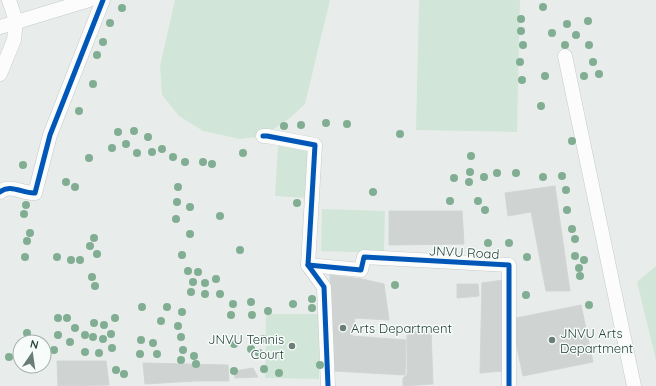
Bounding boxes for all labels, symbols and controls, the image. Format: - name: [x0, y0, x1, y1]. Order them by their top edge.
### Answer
- street label: JNVU Road: [428, 242, 500, 262]
- place label: Arts Department: [351, 320, 452, 336]
- marker: Arts Department: [338, 323, 348, 333]
- place label: JNVU Arts Department: [560, 325, 633, 356]
- place label: JNVU Tennis Court: [208, 331, 284, 362]
- north arrow: [12, 334, 52, 374]
- marker: JNVU Arts Department: [547, 335, 557, 345]
- text: N: [29, 337, 40, 352]
- marker: JNVU Tennis Court: [287, 341, 297, 351]

